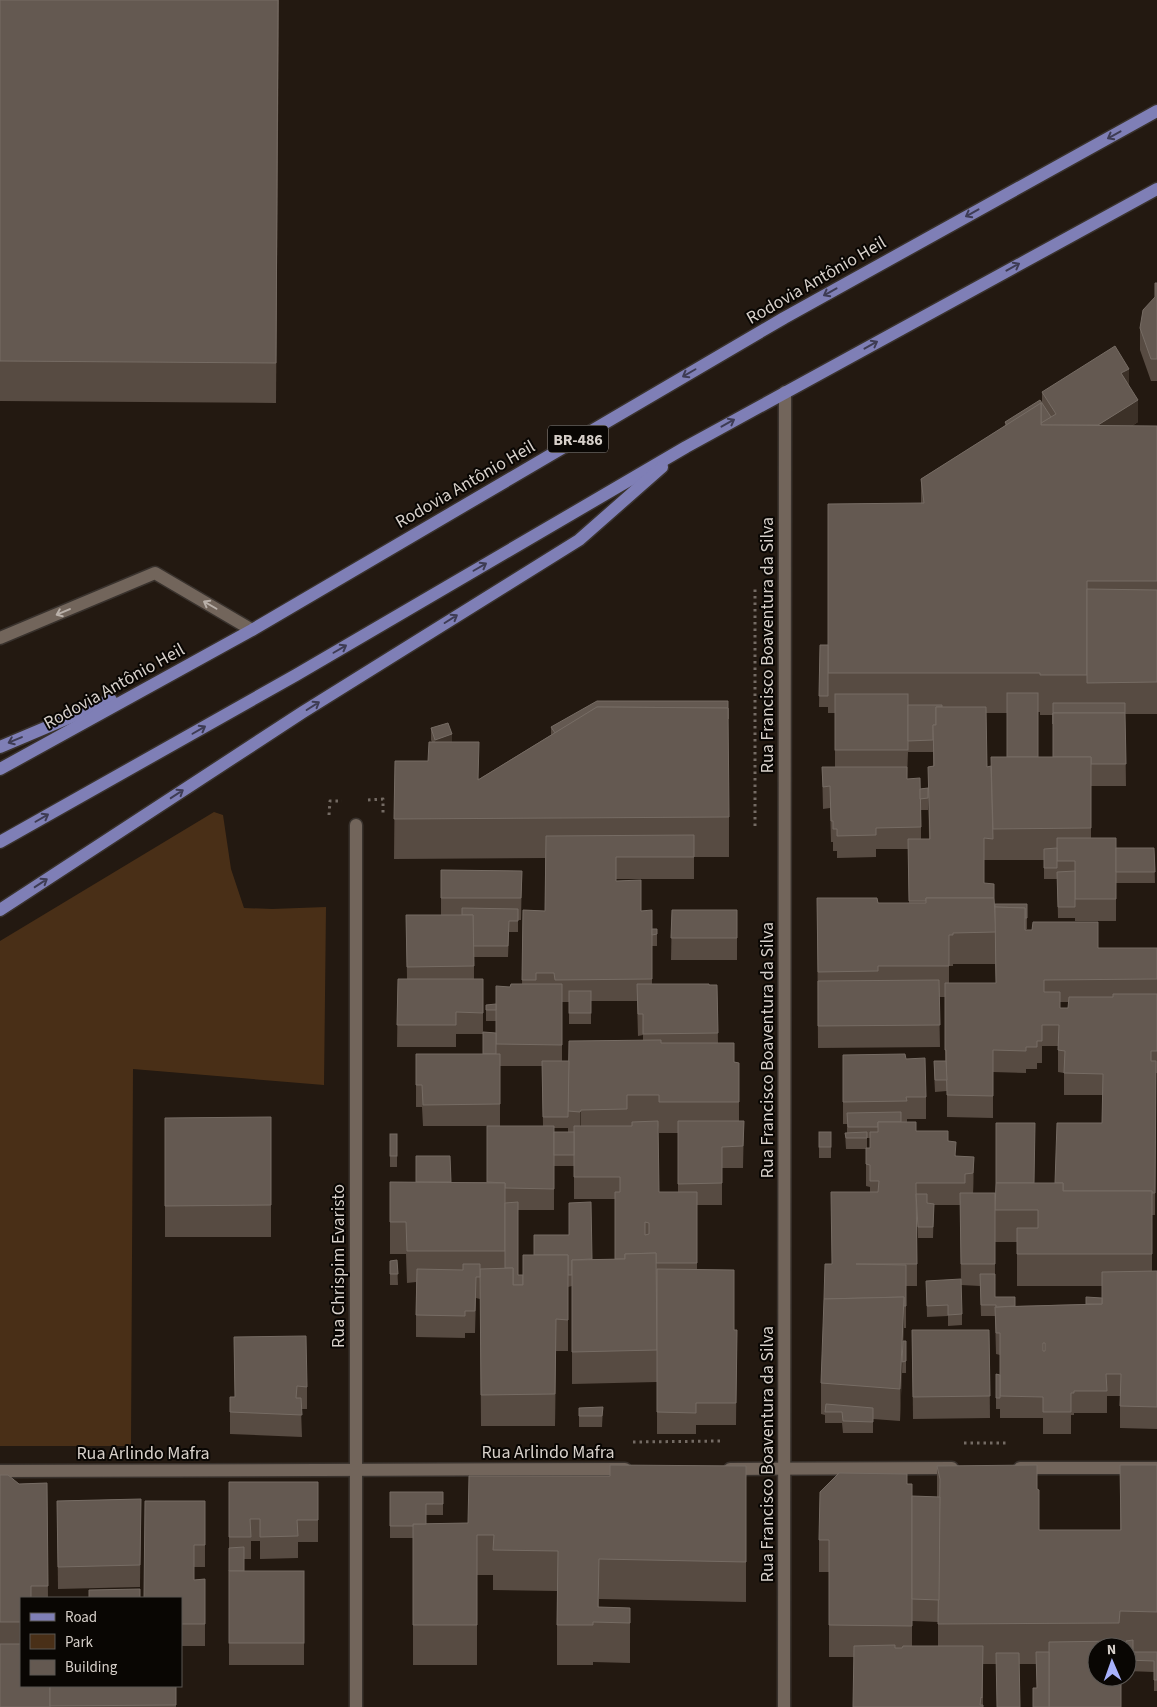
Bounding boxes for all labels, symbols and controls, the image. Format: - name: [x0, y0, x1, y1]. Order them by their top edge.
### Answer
- one-way arrow: [1107, 130, 1122, 140]
- one-way arrow: [964, 208, 979, 218]
- street label: Rodovia Antônio Heil: [742, 230, 891, 331]
- one-way arrow: [1006, 261, 1020, 271]
- one-way arrow: [822, 287, 837, 297]
- one-way arrow: [863, 340, 878, 349]
- one-way arrow: [683, 369, 697, 379]
- one-way arrow: [721, 418, 736, 428]
- road number: BR-486: [548, 426, 608, 452]
- street label: Rodovia Antônio Heil: [391, 434, 540, 535]
- street label: Rua Francisco Boaventura da Silva: [755, 517, 780, 773]
- one-way arrow: [473, 561, 487, 571]
- one-way arrow: [203, 600, 217, 610]
- one-way arrow: [56, 607, 71, 617]
- one-way arrow: [443, 614, 457, 624]
- street label: Rodovia Antônio Heil: [39, 637, 189, 736]
- one-way arrow: [332, 643, 347, 653]
- one-way arrow: [306, 700, 320, 711]
- one-way arrow: [191, 724, 206, 734]
- one-way arrow: [8, 736, 23, 746]
- one-way arrow: [170, 789, 184, 800]
- one-way arrow: [35, 813, 49, 823]
- one-way arrow: [33, 878, 47, 888]
- street label: Rua Francisco Boaventura da Silva: [755, 922, 780, 1178]
- street label: Rua Chrispim Evaristo: [326, 1184, 351, 1348]
- street label: Rua Francisco Boaventura da Silva: [755, 1326, 780, 1582]
- street label: Rua Arlindo Mafra: [481, 1440, 615, 1465]
- street label: Rua Arlindo Mafra: [76, 1441, 210, 1466]
- legend: [20, 1597, 182, 1687]
- text: Road: [65, 1607, 97, 1628]
- text: Park: [65, 1632, 94, 1653]
- north arrow: [1087, 1637, 1137, 1687]
- text: N: [1107, 1640, 1117, 1660]
- text: Building: [65, 1657, 118, 1678]

